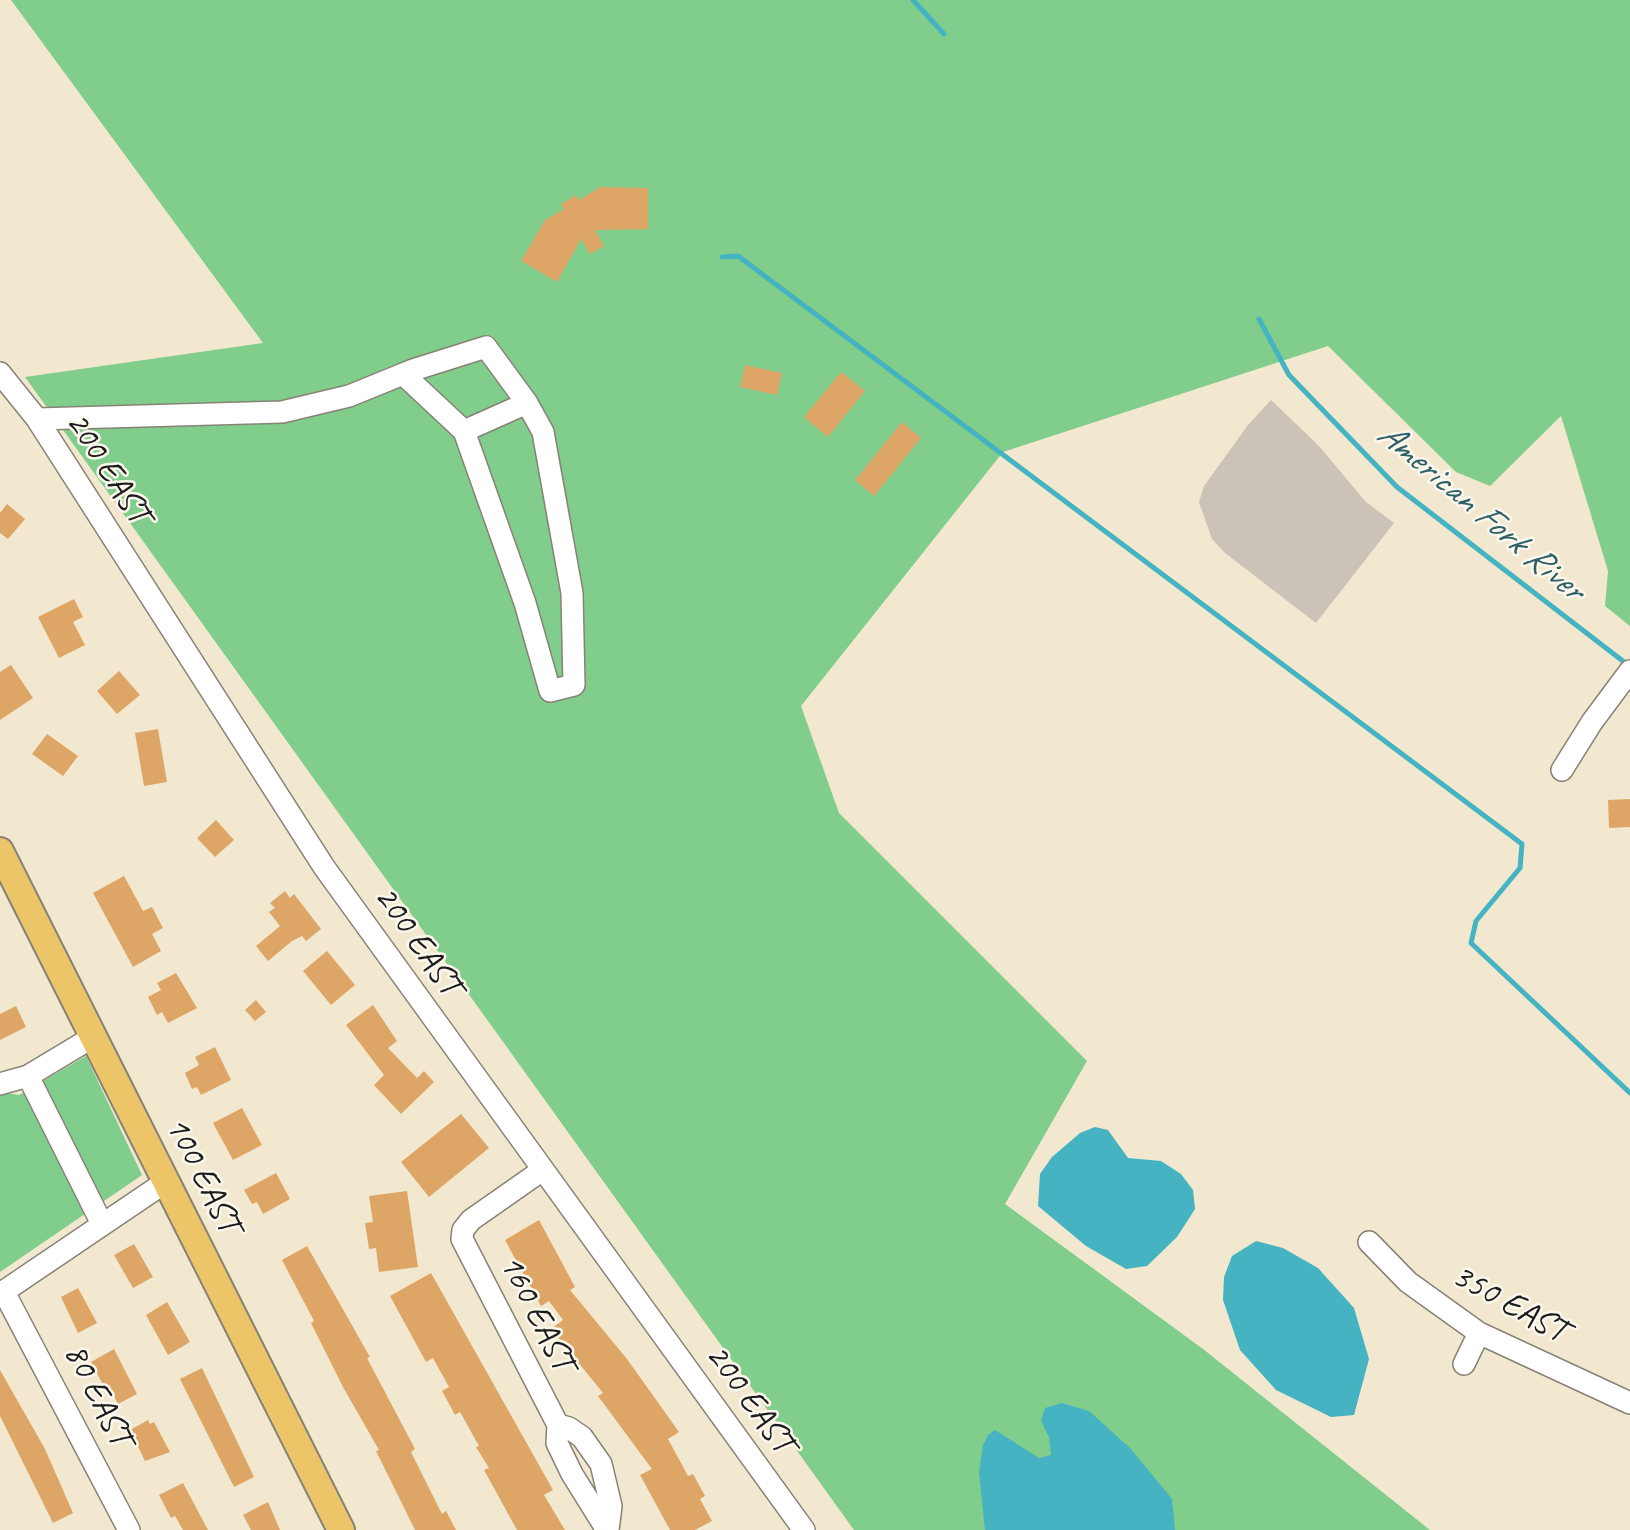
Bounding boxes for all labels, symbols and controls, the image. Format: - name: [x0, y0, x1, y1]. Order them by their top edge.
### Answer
- street label: 200 EAST: [55, 404, 159, 532]
- water label: American Fork River: [1368, 413, 1592, 611]
- street label: 200 EAST: [364, 878, 470, 1004]
- street label: 100 EAST: [155, 1110, 249, 1240]
- street label: 160 EAST: [489, 1248, 583, 1378]
- street label: 350 EAST: [1444, 1255, 1574, 1353]
- street label: 200 EAST: [695, 1336, 803, 1462]
- street label: 80 EAST: [54, 1337, 140, 1453]

